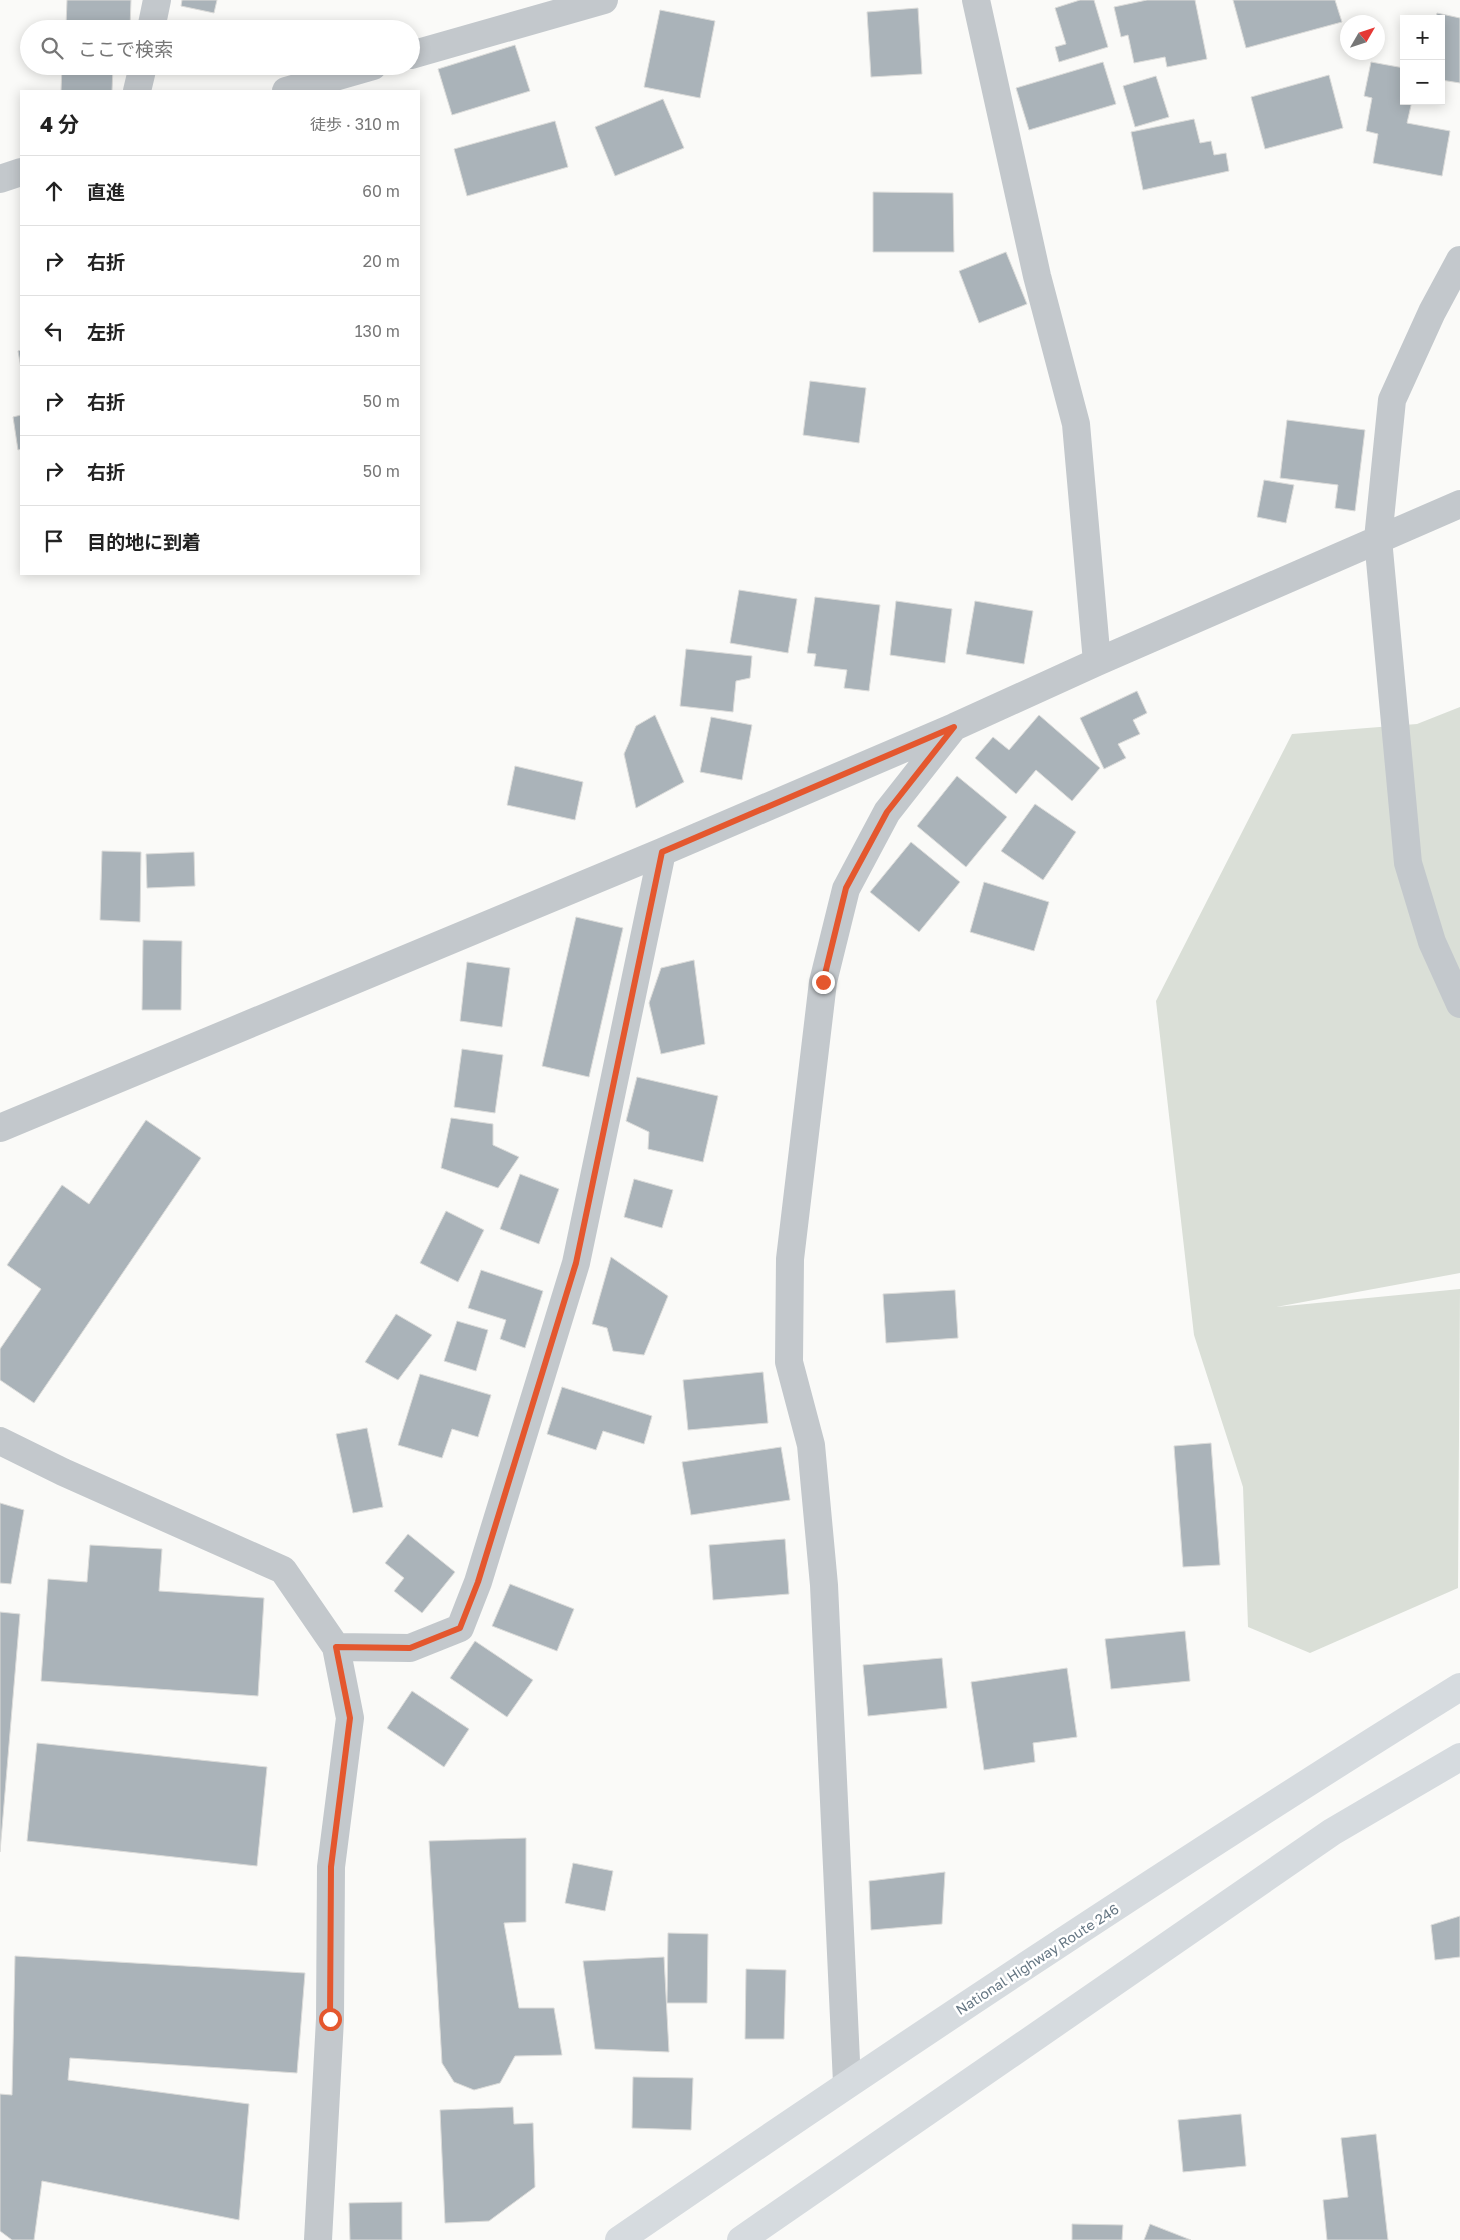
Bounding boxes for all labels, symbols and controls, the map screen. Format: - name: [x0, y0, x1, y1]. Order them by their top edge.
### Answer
- north arrow: [1340, 15, 1385, 60]
- map controls: [1400, 15, 1445, 105]
- button: +: [1400, 15, 1445, 60]
- search box: [20, 20, 420, 75]
- icon: search: [38, 34, 66, 62]
- text: ここで検索: [78, 37, 173, 60]
- button: −: [1400, 60, 1445, 105]
- text: 4 分: [40, 111, 79, 137]
- text: 徒歩 · 310 m: [310, 114, 400, 134]
- icon: ahead: [40, 177, 68, 205]
- text: 直進: [87, 180, 125, 203]
- text: 60 m: [362, 181, 400, 201]
- icon: right: [40, 247, 68, 275]
- text: 右折: [87, 250, 125, 273]
- text: 20 m: [363, 251, 400, 271]
- icon: left: [40, 317, 68, 345]
- text: 左折: [87, 320, 125, 343]
- text: 130 m: [355, 321, 400, 341]
- icon: right: [40, 387, 68, 415]
- text: 右折: [87, 390, 125, 413]
- text: 50 m: [363, 391, 400, 411]
- icon: right: [40, 457, 68, 485]
- text: 右折: [87, 460, 125, 483]
- text: 50 m: [363, 461, 400, 481]
- icon: arrive: [40, 527, 68, 555]
- text: 目的地に到着: [87, 530, 201, 553]
- route end: [812, 971, 835, 994]
- street label: National Highway Route 246: [952, 1900, 1122, 2018]
- route start: [319, 2008, 342, 2031]

